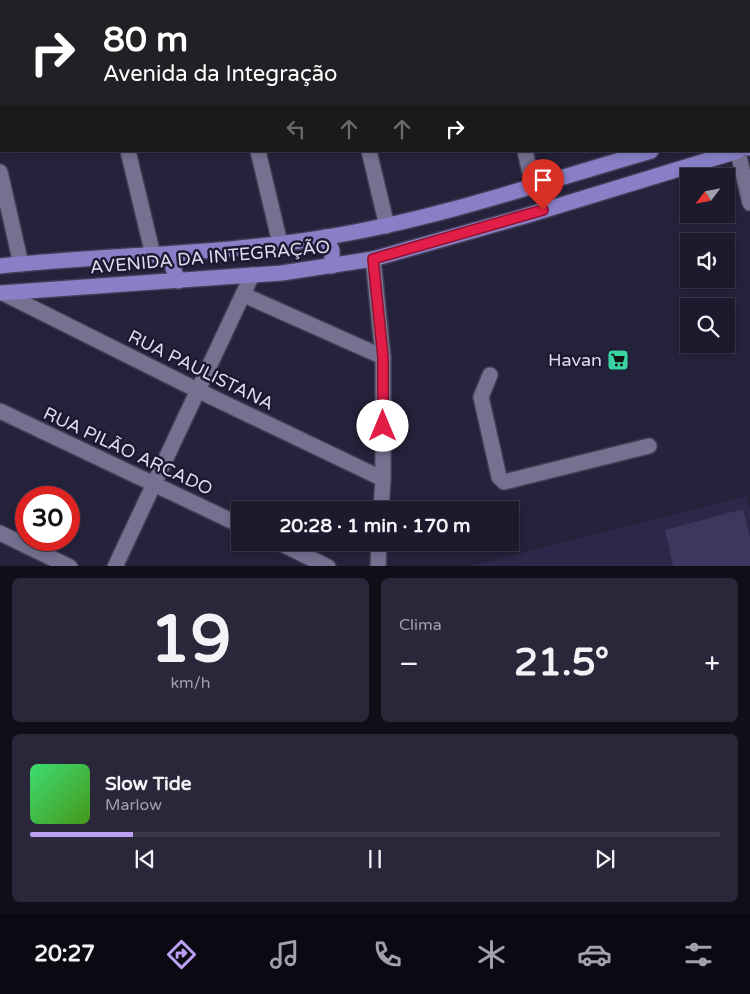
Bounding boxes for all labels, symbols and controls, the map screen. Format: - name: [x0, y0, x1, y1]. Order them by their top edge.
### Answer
- text: 80 m: [103, 19, 188, 61]
- icon: right: [20, 20, 85, 85]
- text: Avenida da Integração: [103, 61, 337, 87]
- icon: left: [282, 115, 310, 143]
- icon: ahead: [335, 115, 363, 143]
- icon: ahead: [388, 115, 416, 143]
- icon: right: [441, 115, 469, 143]
- pin: [522, 159, 564, 210]
- icon: arrive: [529, 166, 557, 194]
- north arrow: [680, 168, 735, 222]
- map controls: [680, 168, 735, 353]
- button: sound: [680, 233, 735, 288]
- street label: AVENIDA DA INTEGRAÇÃO: [89, 236, 331, 278]
- button: search: [680, 298, 735, 353]
- street label: RUA PAULISTANA: [125, 325, 277, 415]
- supermarket icon: Havan: [606, 348, 630, 372]
- place label: Havan: [548, 349, 602, 371]
- position arrow: [356, 399, 408, 451]
- street label: RUA PILÃO ARCADO: [40, 402, 216, 500]
- speed limit sign: 30: [15, 486, 80, 551]
- text: 20:28 · 1 min · 170 m: [279, 515, 471, 537]
- text: 19: [150, 601, 231, 680]
- text: Clima: [399, 615, 442, 635]
- text: 21.5°: [514, 640, 609, 686]
- text: −: [399, 647, 419, 681]
- text: +: [704, 647, 720, 681]
- text: km/h: [170, 673, 211, 693]
- text: Slow Tide: [105, 773, 192, 795]
- text: Marlow: [105, 795, 162, 815]
- icon: previous: [131, 845, 159, 873]
- icon: pause: [361, 845, 389, 873]
- icon: next: [591, 845, 619, 873]
- icon: directions: [164, 937, 199, 972]
- icon: music: [267, 937, 302, 972]
- icon: phone: [370, 937, 405, 972]
- icon: climate: [474, 937, 509, 972]
- icon: car: [577, 937, 612, 972]
- icon: filters: [681, 937, 716, 972]
- text: 20:27: [34, 941, 95, 967]

